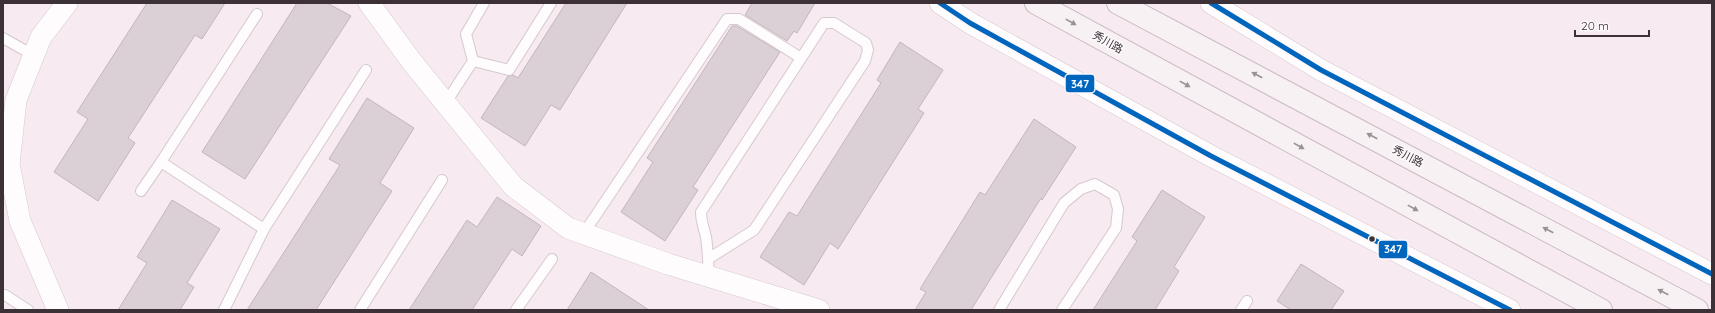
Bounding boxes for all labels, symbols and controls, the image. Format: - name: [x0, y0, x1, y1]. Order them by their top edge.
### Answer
- scale bar: [1575, 12, 1649, 38]
- one-way arrow: [1065, 18, 1076, 25]
- text: 20 m: [1581, 18, 1609, 33]
- street label: 秀川路: [1090, 28, 1126, 56]
- one-way arrow: [1251, 72, 1262, 79]
- line badge: 347: [1065, 74, 1095, 93]
- text: 347: [1071, 77, 1089, 91]
- one-way arrow: [1179, 80, 1191, 87]
- one-way arrow: [1366, 133, 1377, 140]
- one-way arrow: [1293, 142, 1305, 149]
- street label: 秀川路: [1390, 142, 1426, 170]
- one-way arrow: [1407, 204, 1419, 211]
- one-way arrow: [1542, 227, 1554, 234]
- unlabelled marker: [1367, 234, 1377, 244]
- line badge: 347: [1378, 240, 1408, 259]
- text: 347: [1384, 242, 1402, 256]
- one-way arrow: [1657, 288, 1668, 295]

